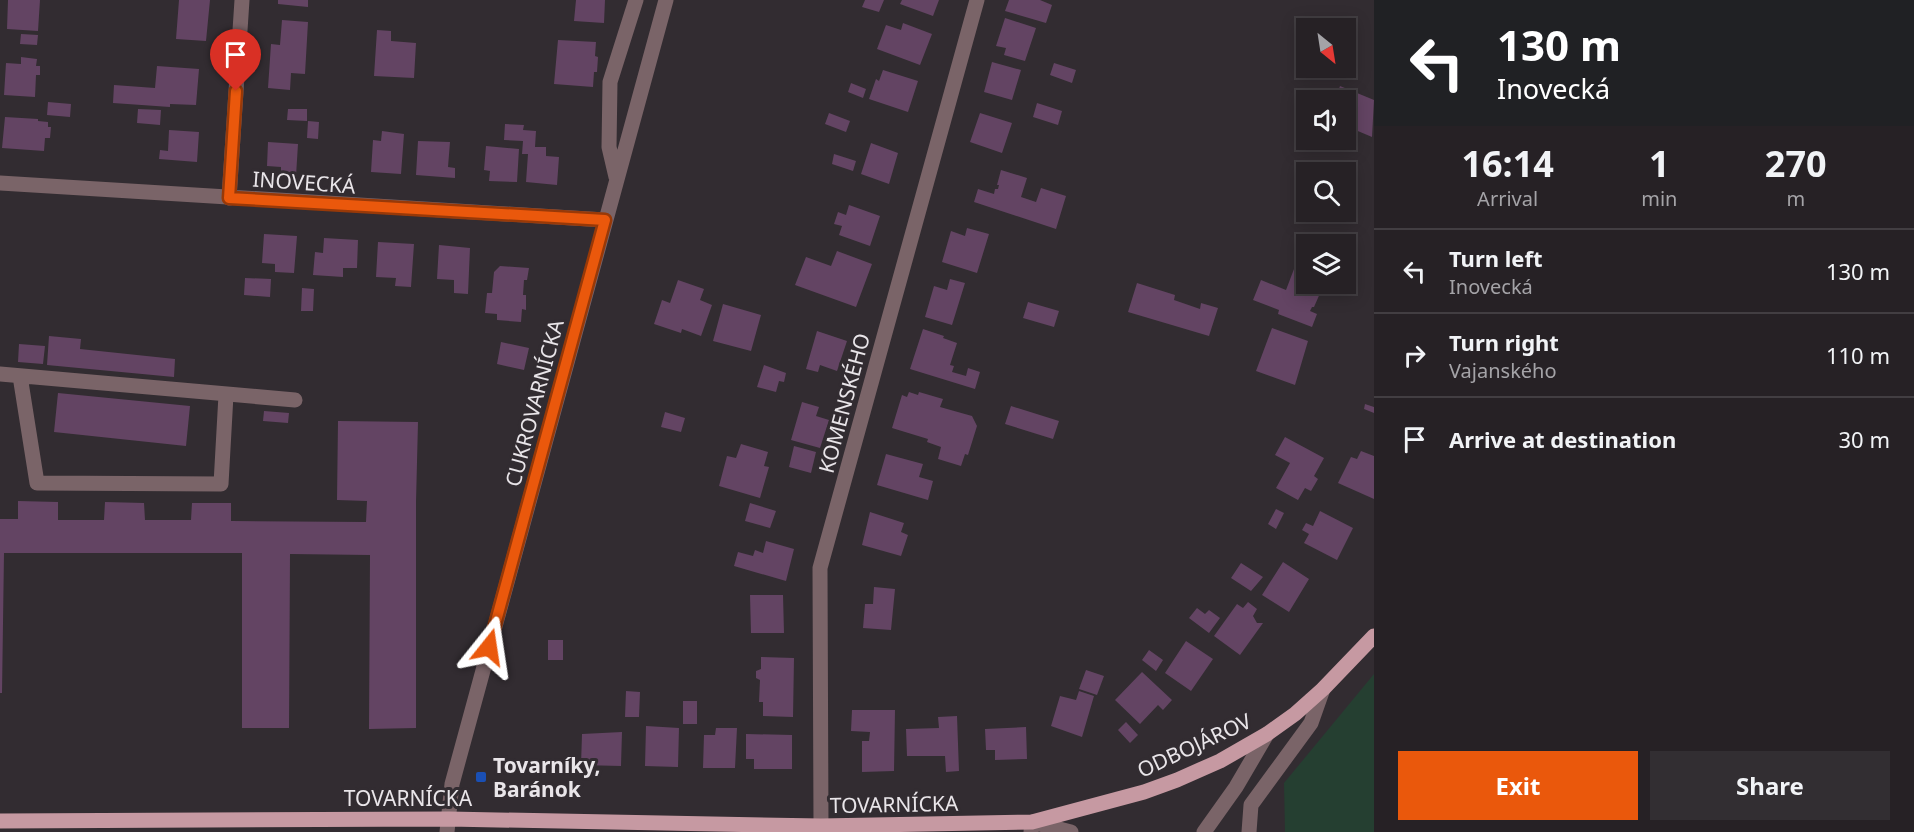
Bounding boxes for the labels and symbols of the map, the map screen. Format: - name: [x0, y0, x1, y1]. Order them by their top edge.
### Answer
- north arrow: [1296, 18, 1356, 78]
- pin: [210, 29, 261, 91]
- street label: INOVECKÁ: [252, 164, 357, 200]
- street label: CUKROVARNÍCKA: [498, 316, 570, 490]
- street label: KOMENSKÉHO: [812, 330, 876, 476]
- position arrow: [457, 615, 521, 679]
- street label: ODBOJÁROV: [1132, 706, 1256, 784]
- place label: Tovarníky, Baránok: [493, 751, 600, 803]
- marker: Tovarníky, Baránok: [474, 770, 488, 784]
- street label: TOVARNÍCKA: [344, 784, 473, 812]
- street label: TOVARNÍCKA: [830, 789, 959, 819]

